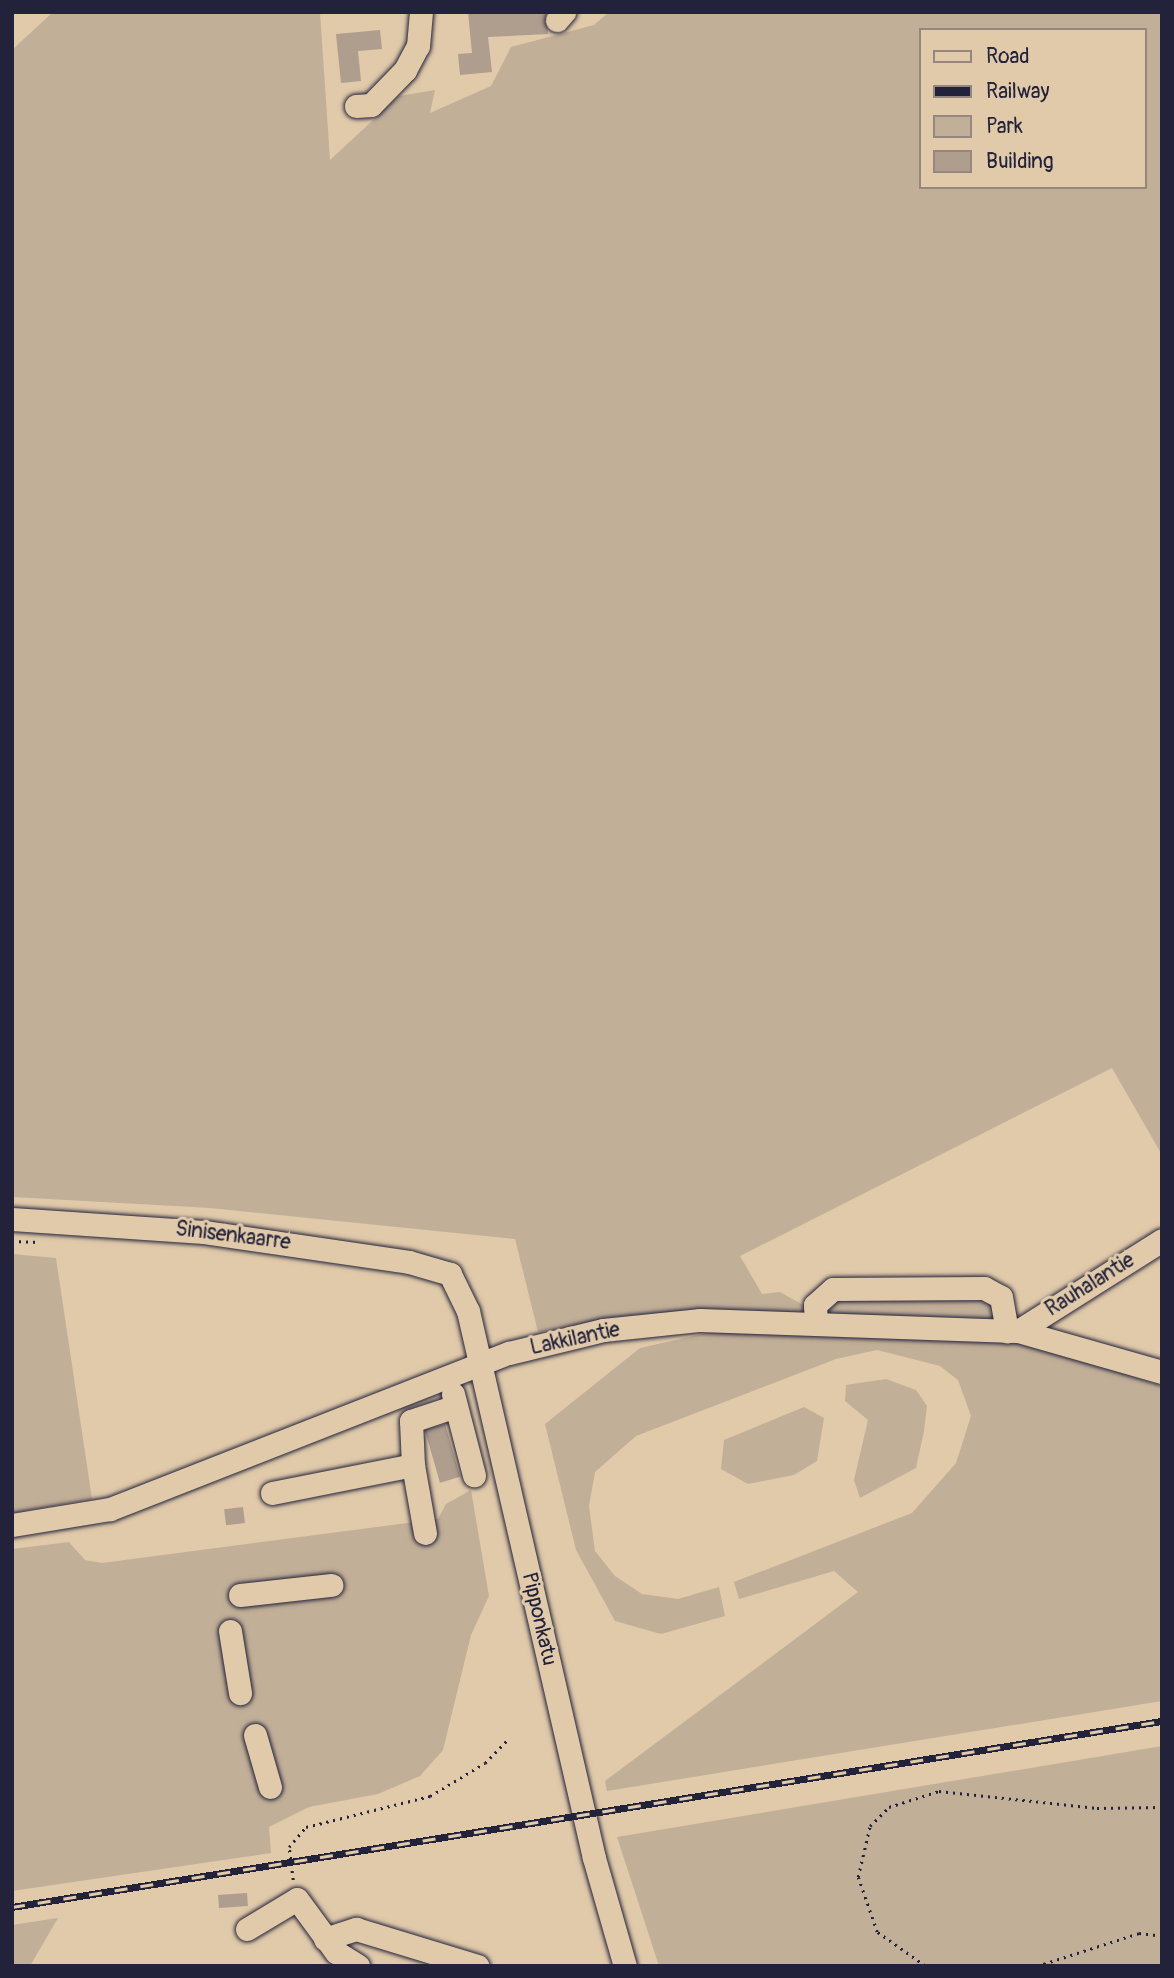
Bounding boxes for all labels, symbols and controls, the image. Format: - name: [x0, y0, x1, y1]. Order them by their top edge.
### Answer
- legend: [918, 28, 1146, 189]
- text: Road: [986, 43, 1030, 70]
- text: Railway: [986, 78, 1050, 105]
- text: Park: [986, 113, 1023, 140]
- text: Building: [986, 148, 1053, 175]
- street label: Sinisenkaarre: [174, 1216, 292, 1256]
- street label: Rauhalantie: [1041, 1248, 1139, 1322]
- street label: Lakkilantie: [528, 1317, 622, 1361]
- street label: Pipponkatu: [516, 1570, 562, 1668]

